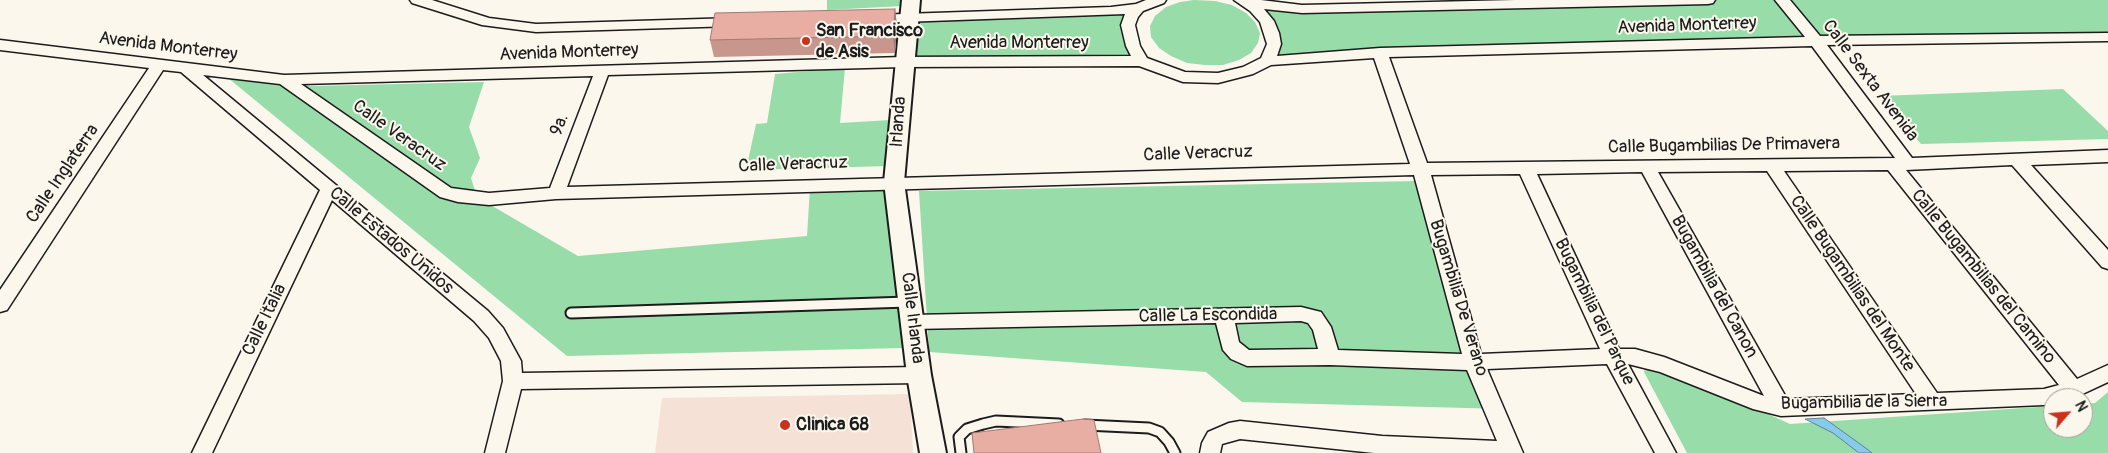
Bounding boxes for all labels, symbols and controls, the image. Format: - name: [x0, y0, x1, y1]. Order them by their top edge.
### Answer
- street label: Avenida Monterrey: [1617, 13, 1757, 39]
- street label: Calle Sexta Avenida: [1817, 16, 1923, 146]
- place label: San Francisco de Asis: [816, 20, 923, 62]
- street label: Avenida Monterrey: [98, 28, 238, 66]
- street label: Avenida Monterrey: [949, 32, 1089, 54]
- marker: San Francisco de Asis: [800, 35, 812, 47]
- street label: Avenida Monterrey: [499, 40, 639, 66]
- street label: Calle Veracruz: [348, 96, 450, 176]
- street label: Irlanda: [886, 96, 912, 148]
- street label: 9a.: [546, 111, 574, 139]
- street label: Calle Inglaterra: [22, 120, 104, 228]
- street label: Calle Bugambilias De Primavera: [1608, 133, 1840, 159]
- street label: Calle Veracruz: [1143, 141, 1253, 167]
- street label: Calle Veracruz: [738, 152, 848, 178]
- street label: Calle Estados Unidos: [325, 183, 457, 299]
- street label: Calle Bugambilias del Camino: [1906, 185, 2060, 369]
- street label: Calle Bugambilias del Monte: [1785, 192, 1919, 376]
- street label: Bugambilia del Canon: [1666, 212, 1762, 362]
- street label: Bugambilia De Verano: [1424, 217, 1492, 379]
- street label: Bugambilia del Parque: [1549, 235, 1639, 389]
- street label: Calle Irlanda: [896, 271, 928, 365]
- street label: Calle Italia: [238, 280, 292, 360]
- street label: Calle La Escondida: [1138, 304, 1278, 328]
- north arrow: [2043, 388, 2093, 438]
- street label: Bugambilia de la Sierra: [1781, 391, 1947, 415]
- text: N: [2071, 398, 2091, 414]
- place label: Clinica 68: [796, 414, 869, 436]
- marker: Clinica 68: [778, 418, 792, 432]

